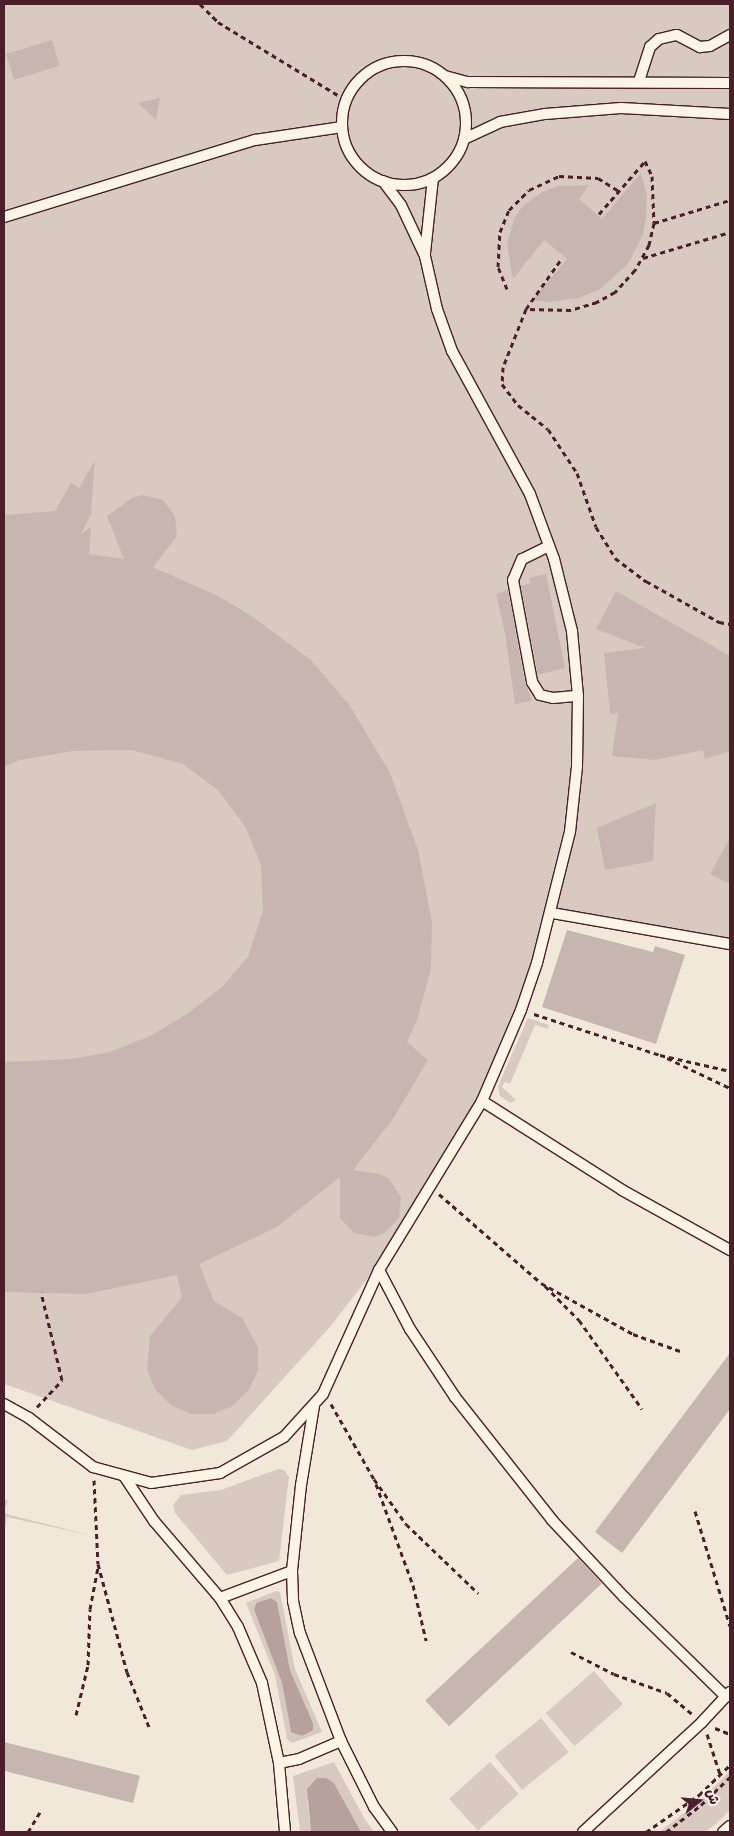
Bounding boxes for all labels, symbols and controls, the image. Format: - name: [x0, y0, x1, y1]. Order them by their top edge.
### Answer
- north arrow: [674, 1776, 724, 1826]
- text: ش: [702, 1786, 726, 1807]

